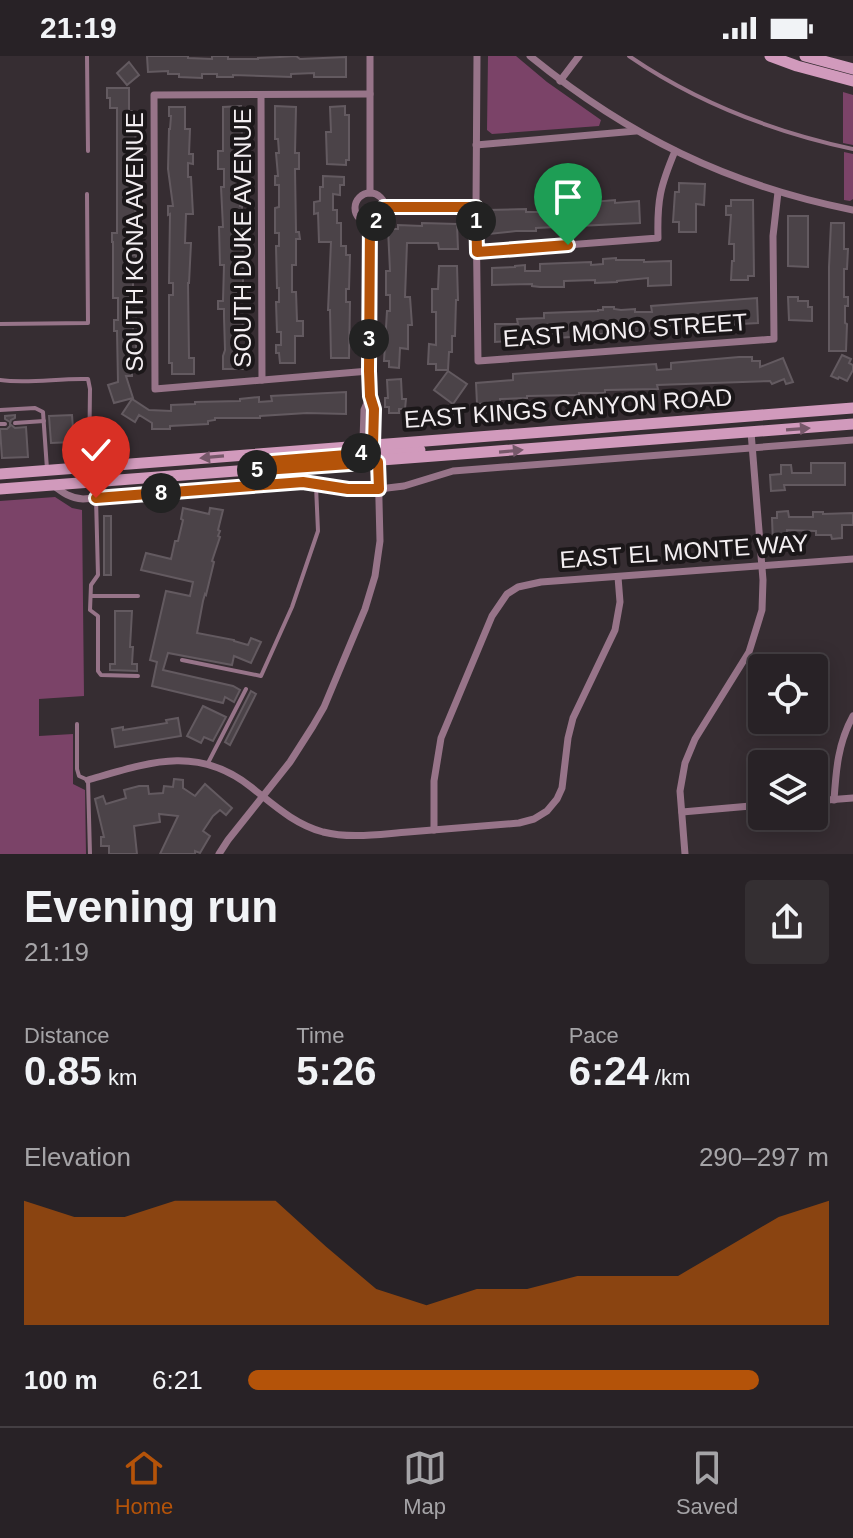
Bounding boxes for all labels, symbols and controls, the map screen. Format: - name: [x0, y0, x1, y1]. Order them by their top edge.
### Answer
- text: 21:19: [40, 11, 117, 44]
- street label: SOUTH DUKE AVENUE: [229, 108, 256, 368]
- street label: SOUTH KONA AVENUE: [121, 112, 148, 372]
- pin: [534, 163, 602, 245]
- icon: arrive: [546, 175, 590, 219]
- pin: 2: [356, 201, 396, 241]
- pin: 1: [456, 201, 496, 241]
- text: 2: [370, 208, 382, 233]
- text: 1: [470, 208, 482, 233]
- street label: EAST MONO STREET: [502, 308, 748, 352]
- pin: 3: [349, 319, 389, 359]
- text: 3: [363, 326, 375, 351]
- street label: EAST KINGS CANYON ROAD: [403, 383, 733, 433]
- pin: [62, 416, 130, 498]
- one-way arrow: [786, 422, 811, 435]
- icon: check: [74, 428, 118, 472]
- pin: 4: [341, 433, 381, 473]
- text: 4: [355, 440, 367, 465]
- one-way arrow: [499, 444, 524, 457]
- pin: 5: [237, 450, 277, 490]
- one-way arrow: [199, 451, 224, 464]
- text: 5: [251, 457, 263, 482]
- pin: 8: [141, 473, 181, 513]
- text: 8: [155, 480, 167, 505]
- street label: EAST EL MONTE WAY: [559, 529, 809, 573]
- map controls: [748, 654, 828, 830]
- button: locate: [748, 654, 828, 734]
- button: layers: [748, 750, 828, 830]
- button: share: [745, 880, 829, 964]
- text: Evening run: [24, 882, 278, 931]
- text: 21:19: [24, 937, 89, 967]
- text: Distance: [24, 1023, 110, 1048]
- text: Time: [296, 1023, 344, 1048]
- text: Pace: [569, 1023, 619, 1048]
- text: 0.85: [24, 1049, 102, 1093]
- text: 5:26: [296, 1049, 376, 1093]
- text: 6:24: [569, 1049, 649, 1093]
- text: km: [102, 1065, 137, 1090]
- text: /km: [649, 1065, 690, 1090]
- text: Elevation: [24, 1142, 131, 1172]
- text: 290–297 m: [699, 1142, 829, 1172]
- text: 100 m: [24, 1365, 98, 1395]
- text: 6:21: [152, 1365, 203, 1395]
- tab: Home: [115, 1446, 173, 1520]
- tab: Map: [403, 1446, 447, 1520]
- tab: Saved: [676, 1446, 738, 1520]

